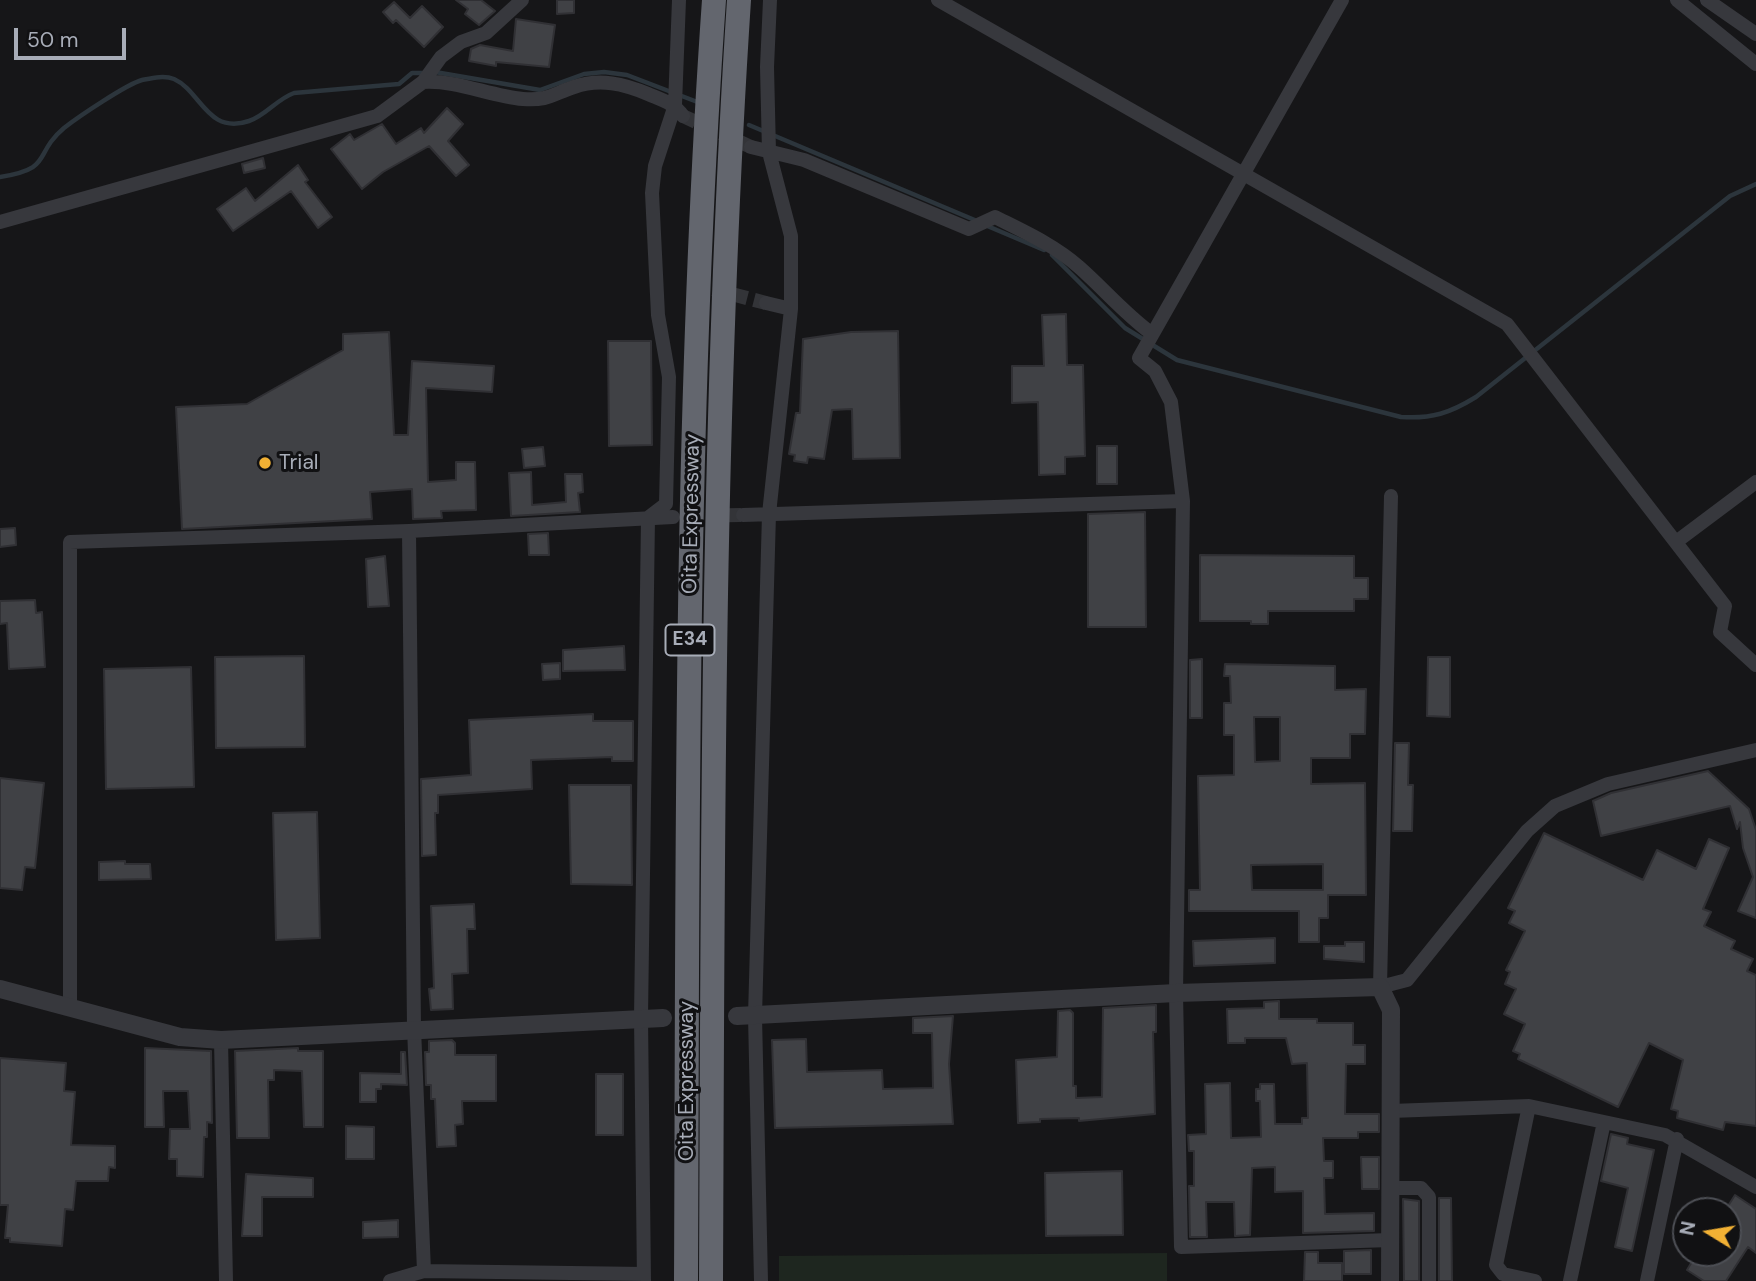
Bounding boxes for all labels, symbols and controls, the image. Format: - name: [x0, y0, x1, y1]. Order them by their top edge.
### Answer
- scale bar: [18, 14, 130, 58]
- text: 50 m: [27, 26, 78, 54]
- street label: Oita Expressway: [678, 434, 706, 594]
- place label: Trial: [279, 450, 319, 476]
- marker: Trial: [257, 455, 273, 471]
- road number: E34: [666, 624, 714, 656]
- street label: Oita Expressway: [674, 1001, 700, 1161]
- north arrow: [1672, 1197, 1742, 1267]
- text: N: [1674, 1219, 1701, 1237]

